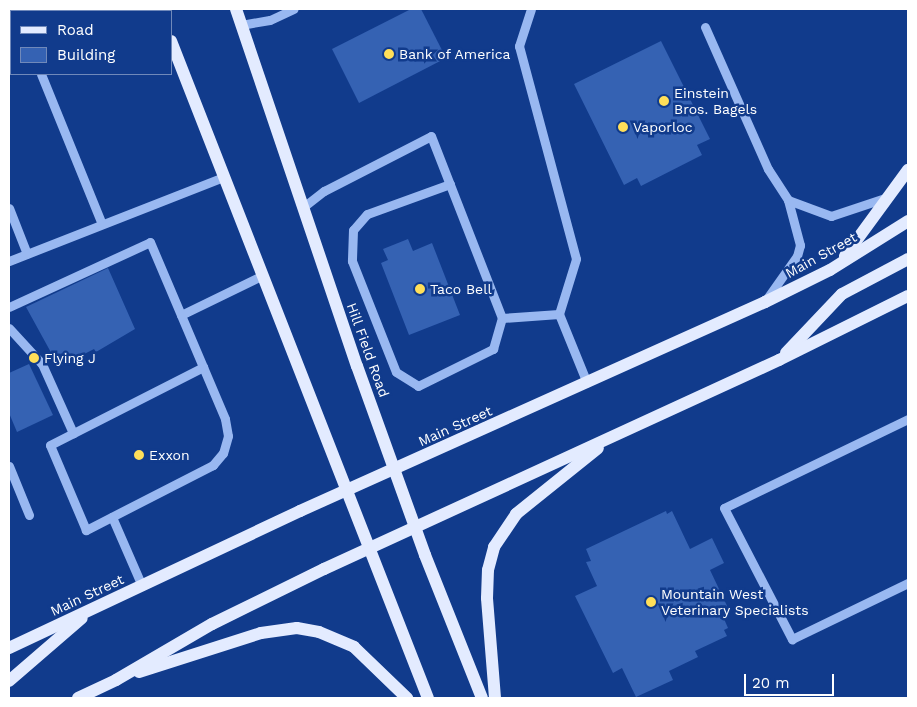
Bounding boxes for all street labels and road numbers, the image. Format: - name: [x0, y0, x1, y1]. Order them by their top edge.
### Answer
- street label: Main Street: [782, 228, 860, 282]
- street label: Hill Field Road: [343, 300, 393, 400]
- street label: Main Street: [415, 402, 495, 450]
- street label: Main Street: [48, 571, 126, 619]

